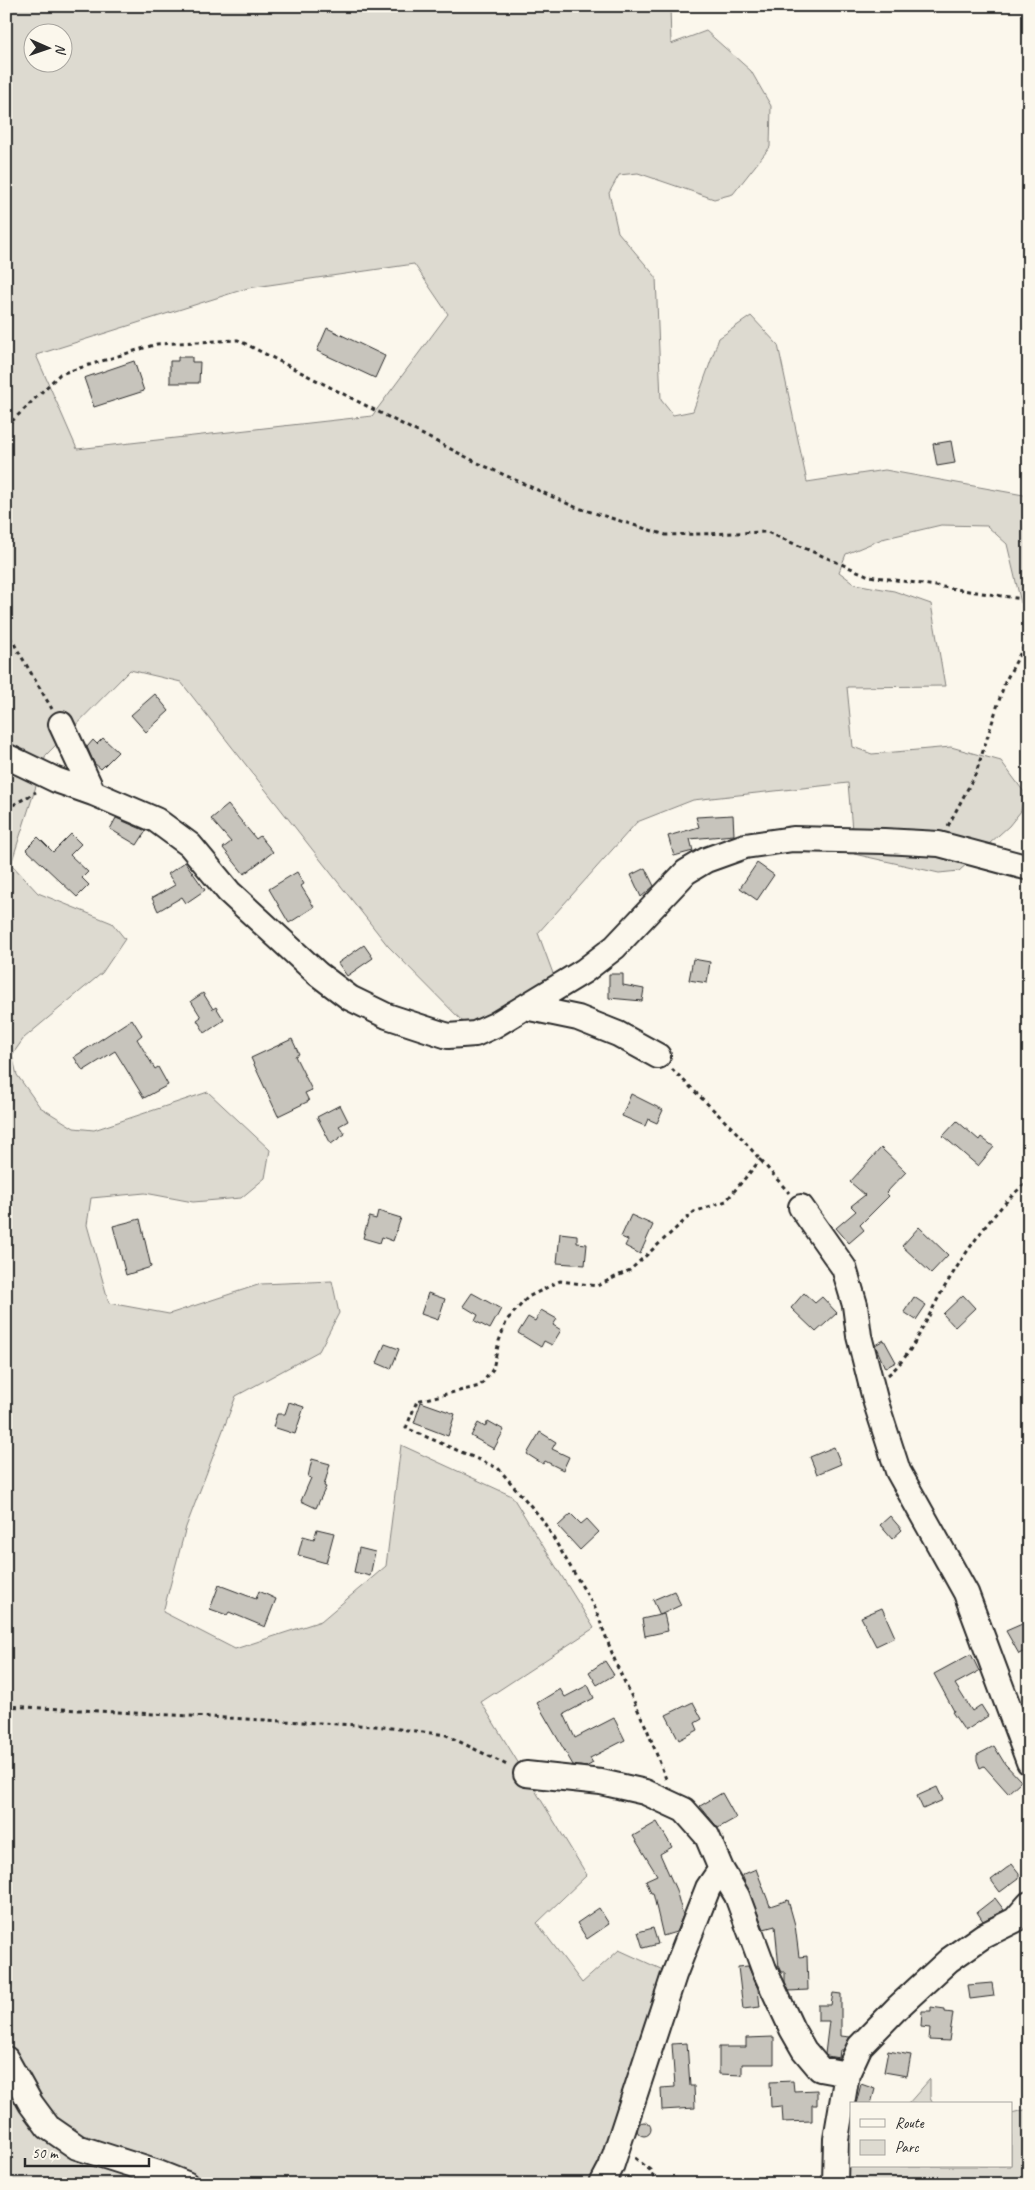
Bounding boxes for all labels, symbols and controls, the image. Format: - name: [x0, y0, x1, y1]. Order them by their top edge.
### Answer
- north arrow: [22, 22, 72, 72]
- text: N: [52, 44, 69, 55]
- legend: [850, 2102, 1012, 2168]
- text: Route: [895, 2114, 925, 2133]
- scale bar: [25, 2135, 149, 2167]
- text: Parc: [895, 2138, 919, 2157]
- text: 50 m: [32, 2144, 59, 2163]

